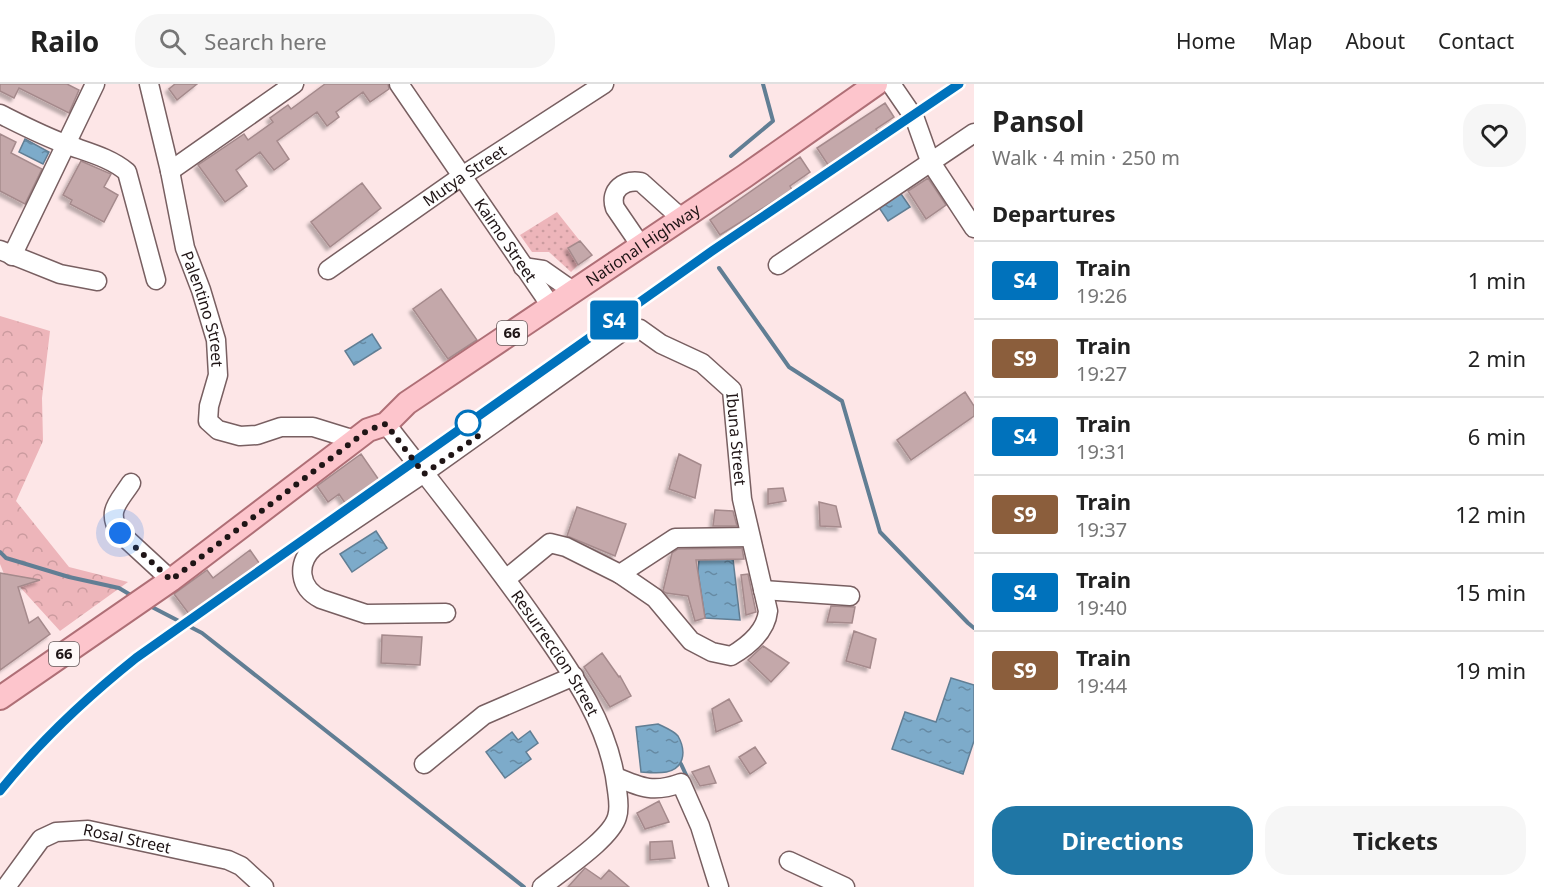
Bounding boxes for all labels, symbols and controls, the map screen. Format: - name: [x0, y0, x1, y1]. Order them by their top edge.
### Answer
- search box: [135, 14, 555, 68]
- text: Railo: [30, 22, 99, 60]
- icon: search: [156, 25, 189, 58]
- text: Search here: [204, 26, 327, 56]
- text: Home: [1176, 27, 1236, 55]
- text: Map: [1269, 27, 1312, 55]
- text: About: [1345, 27, 1405, 55]
- text: Contact: [1438, 27, 1514, 55]
- text: Pansol: [992, 102, 1084, 140]
- button: heart: [1463, 104, 1526, 167]
- street label: Mutya Street: [418, 139, 510, 211]
- text: Walk · 4 min · 250 m: [992, 144, 1180, 171]
- street label: Kaimo Street: [469, 194, 542, 286]
- street label: National Highway: [581, 198, 705, 291]
- text: Departures: [992, 198, 1116, 228]
- street label: Palentino Street: [176, 248, 229, 368]
- text: Train: [1076, 252, 1131, 282]
- text: 1 min: [1468, 265, 1526, 295]
- text: S4: [1013, 266, 1037, 294]
- text: 19:26: [1076, 282, 1127, 309]
- line badge: S4: [587, 300, 641, 340]
- text: S4: [602, 306, 626, 334]
- road number: 66: [497, 321, 527, 345]
- text: Train: [1076, 330, 1131, 360]
- text: 2 min: [1468, 343, 1526, 373]
- text: S9: [1013, 344, 1037, 372]
- text: 19:27: [1076, 360, 1127, 387]
- street label: Ibuna Street: [721, 392, 752, 487]
- text: Train: [1076, 408, 1131, 438]
- unlabelled marker: [455, 410, 481, 436]
- text: 6 min: [1468, 421, 1526, 451]
- text: S4: [1013, 422, 1037, 450]
- text: 19:31: [1076, 438, 1127, 465]
- text: Train: [1076, 486, 1131, 516]
- text: 12 min: [1455, 499, 1526, 529]
- text: S9: [1013, 500, 1037, 528]
- text: 19:37: [1076, 516, 1127, 543]
- your location: [105, 518, 135, 548]
- text: Train: [1076, 564, 1131, 594]
- text: 15 min: [1455, 577, 1526, 607]
- text: S4: [1013, 578, 1037, 606]
- street label: Resurreccion Street: [506, 586, 605, 720]
- text: 19:40: [1076, 594, 1127, 621]
- road number: 66: [49, 642, 79, 666]
- text: Train: [1076, 642, 1131, 672]
- text: 19 min: [1455, 655, 1526, 685]
- text: S9: [1013, 656, 1037, 684]
- text: 19:44: [1076, 672, 1127, 699]
- button: Directions: [992, 806, 1253, 875]
- button: Tickets: [1265, 806, 1526, 875]
- street label: Rosal Street: [81, 818, 173, 859]

